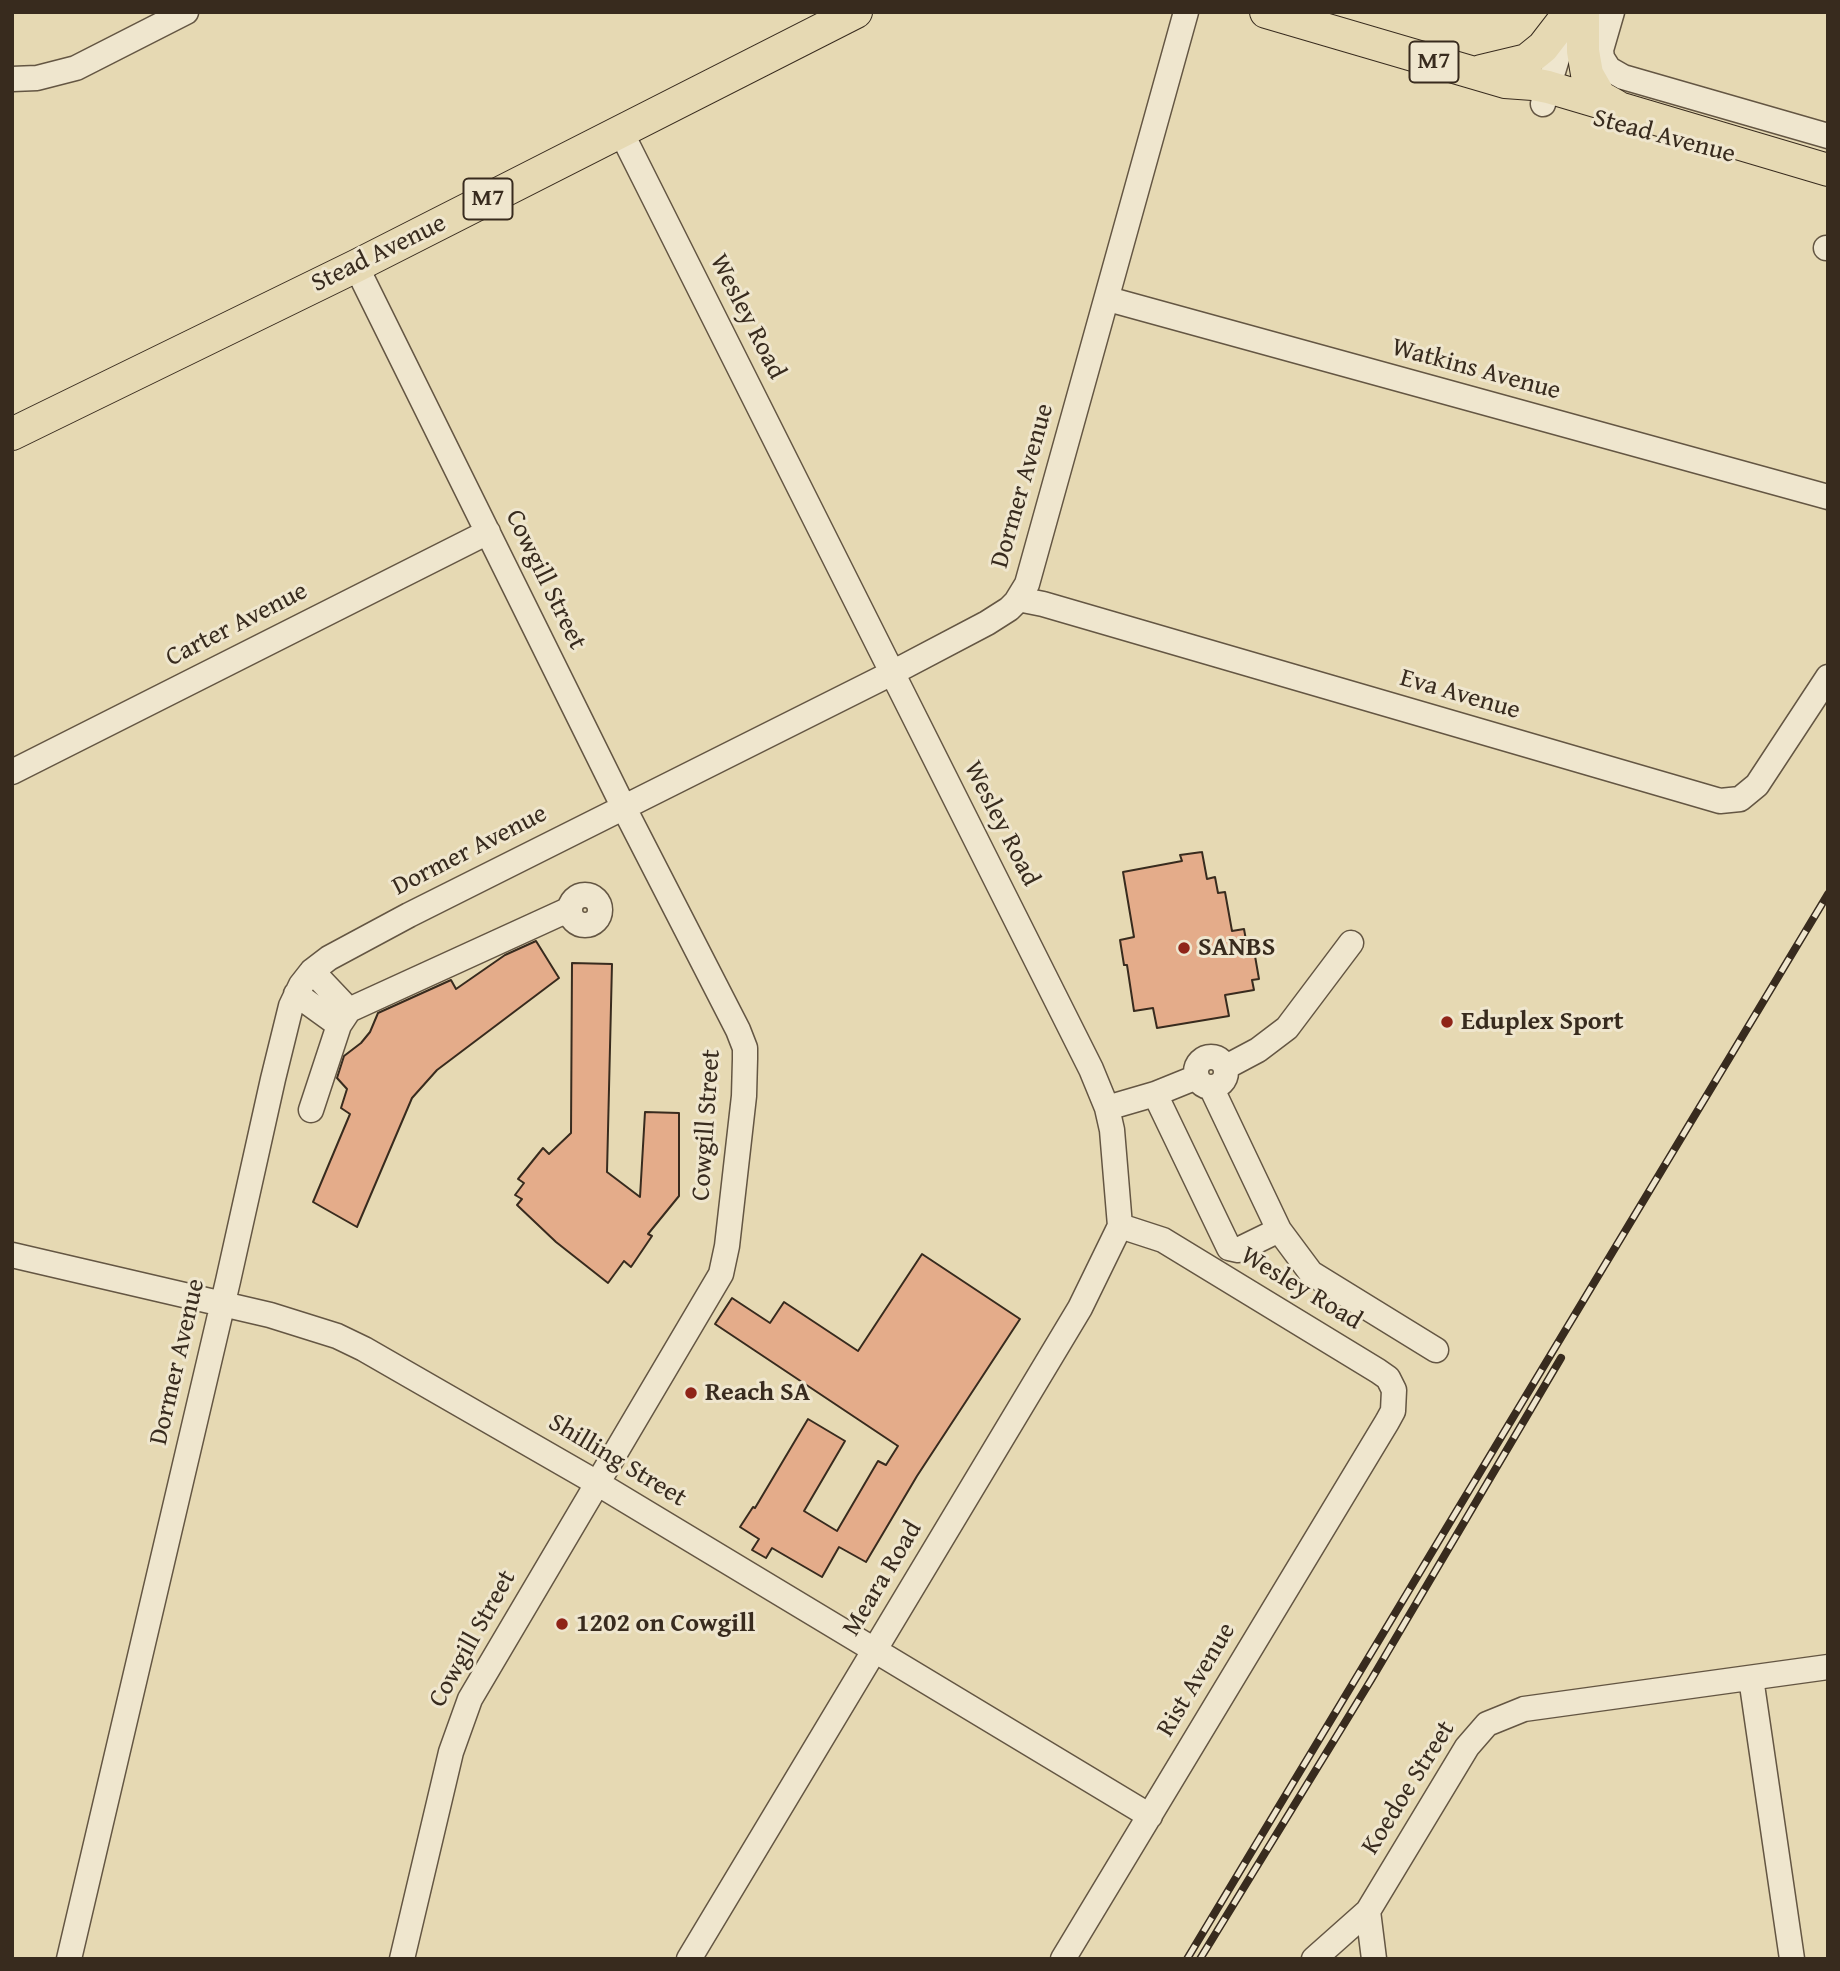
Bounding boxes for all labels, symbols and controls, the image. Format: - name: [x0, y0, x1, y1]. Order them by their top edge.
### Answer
- road number: M7: [1410, 42, 1458, 82]
- street label: Stead Avenue: [1590, 103, 1738, 171]
- road number: M7: [463, 178, 512, 219]
- street label: Stead Avenue: [307, 208, 451, 300]
- street label: Wesley Road: [702, 249, 792, 385]
- street label: Watkins Avenue: [1388, 332, 1564, 408]
- street label: Dormer Avenue: [985, 400, 1061, 572]
- street label: Cowgill Street: [498, 505, 592, 655]
- street label: Carter Avenue: [161, 576, 313, 674]
- street label: Eva Avenue: [1396, 663, 1524, 727]
- street label: Wesley Road: [956, 756, 1046, 892]
- street label: Dormer Avenue: [387, 799, 553, 903]
- place label: SANBS: [1198, 932, 1275, 964]
- marker: SANBS: [1176, 940, 1192, 956]
- place label: Eduplex Sport: [1461, 1006, 1623, 1038]
- marker: Eduplex Sport: [1439, 1014, 1455, 1030]
- street label: Cowgill Street: [686, 1048, 728, 1202]
- street label: Wesley Road: [1235, 1241, 1367, 1337]
- street label: Dormer Avenue: [144, 1276, 212, 1448]
- place label: Reach SA: [705, 1377, 810, 1409]
- marker: Reach SA: [683, 1385, 699, 1401]
- street label: Shilling Street: [542, 1408, 692, 1514]
- street label: Meara Road: [836, 1516, 930, 1642]
- street label: Cowgill Street: [423, 1565, 523, 1713]
- place label: 1202 on Cowgill: [576, 1608, 755, 1640]
- marker: 1202 on Cowgill: [554, 1616, 570, 1632]
- street label: Rist Avenue: [1151, 1617, 1243, 1743]
- street label: Koedoe Street: [1356, 1715, 1462, 1861]

